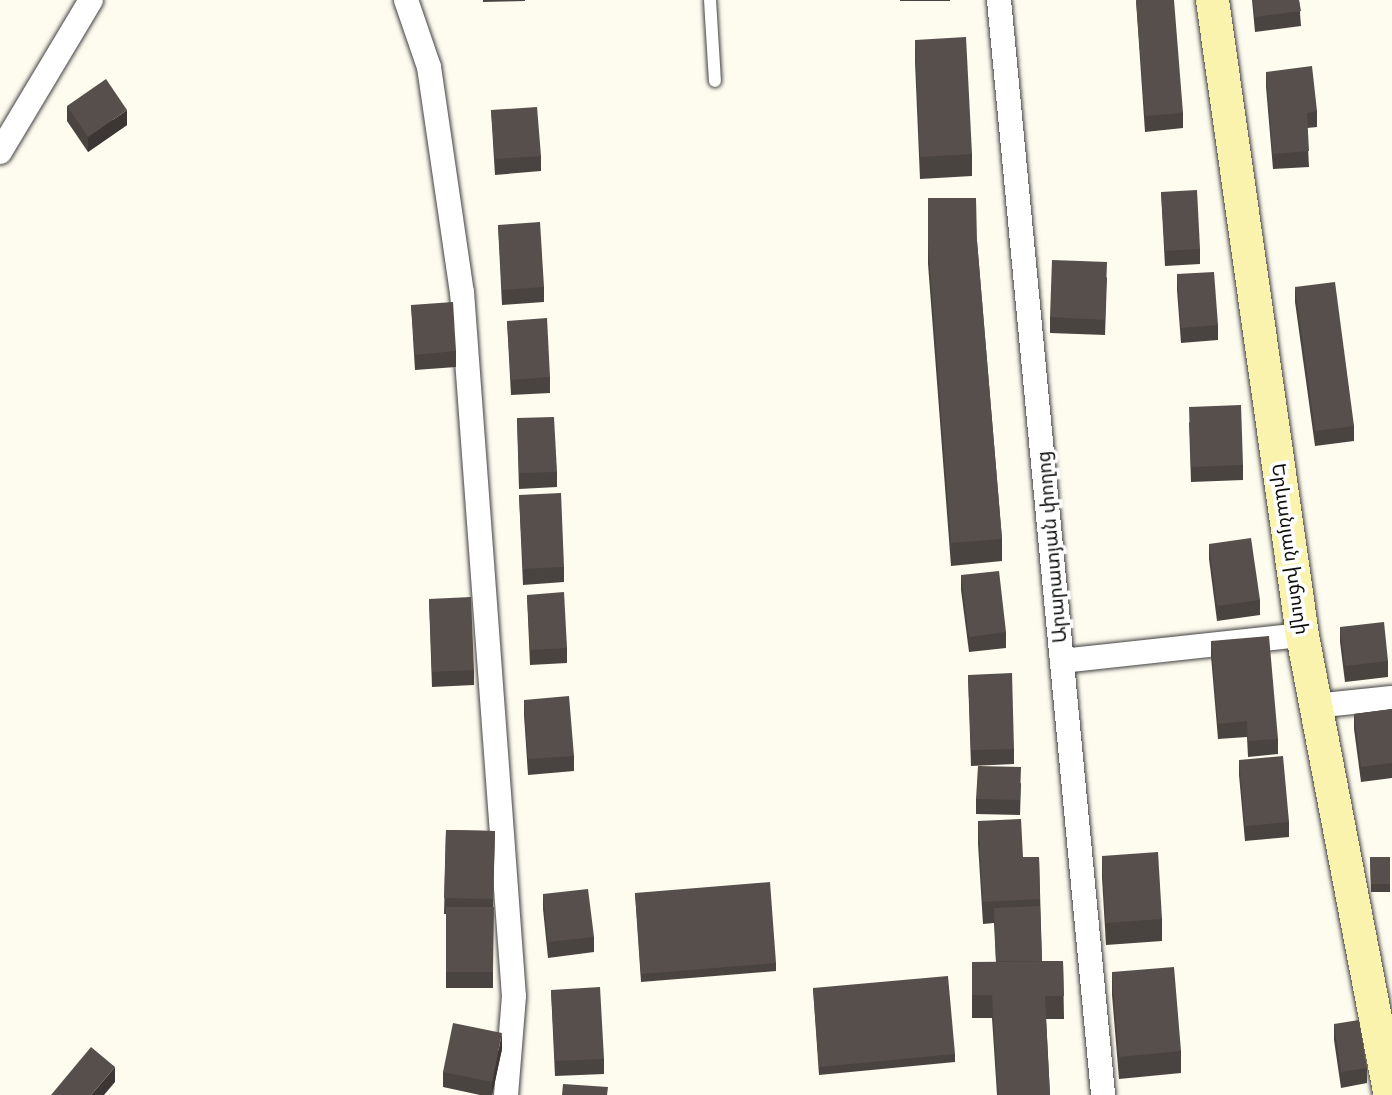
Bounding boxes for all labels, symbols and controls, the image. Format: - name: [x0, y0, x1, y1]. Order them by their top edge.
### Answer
- street label: Արարատյան փողոց: [1032, 450, 1072, 644]
- street label: Երևանյան խճուղի: [1267, 462, 1313, 636]

